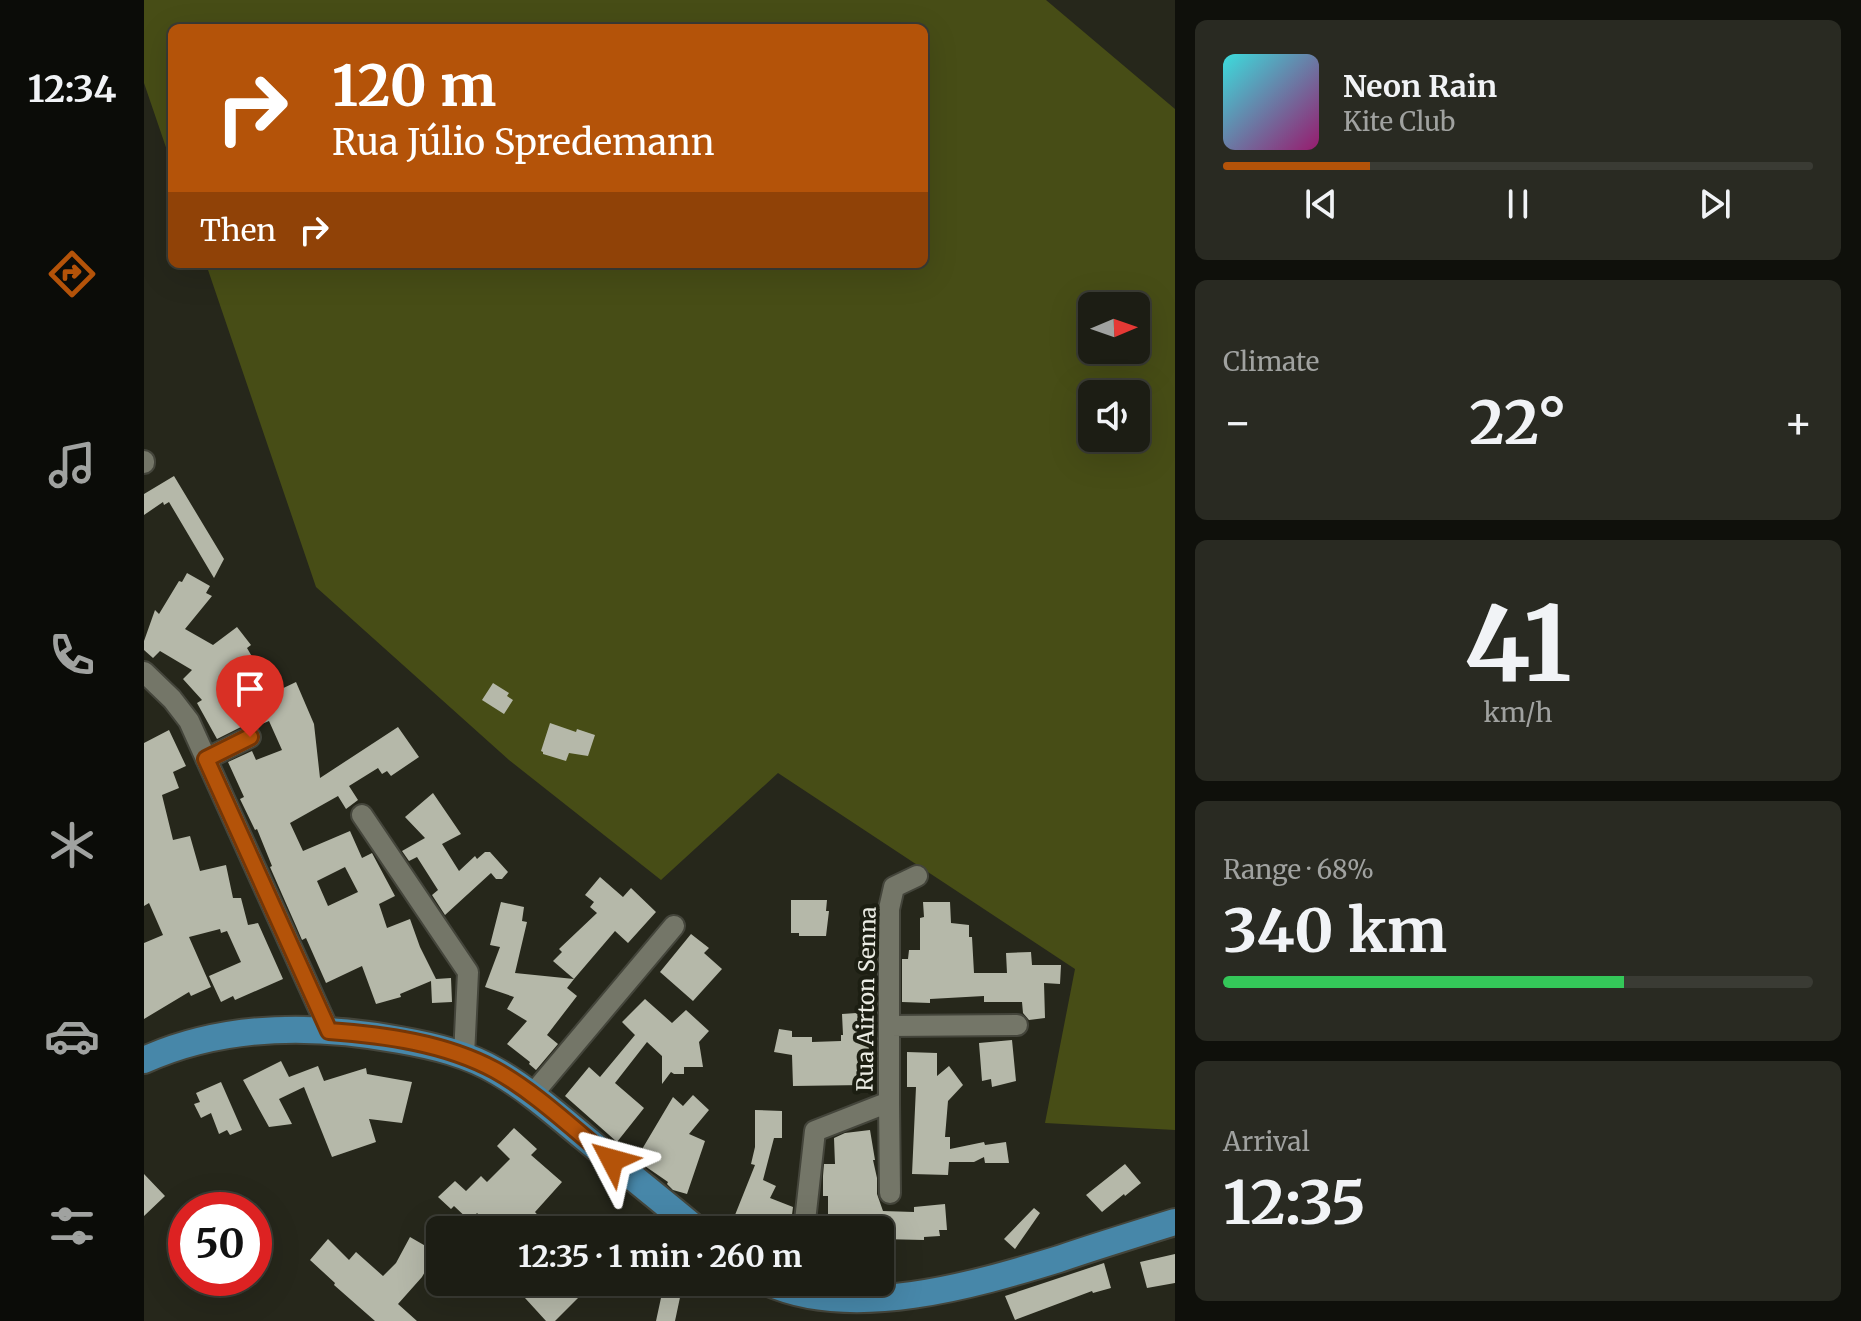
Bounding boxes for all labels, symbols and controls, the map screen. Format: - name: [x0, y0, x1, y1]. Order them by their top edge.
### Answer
- text: 120 m: [332, 51, 496, 121]
- icon: right: [200, 56, 304, 160]
- text: 12:34: [28, 67, 116, 112]
- text: Neon Rain: [1343, 67, 1497, 105]
- text: Kite Club: [1343, 105, 1455, 138]
- text: Rua Júlio Spredemann: [332, 120, 715, 165]
- icon: previous: [1299, 182, 1343, 226]
- icon: pause: [1496, 182, 1540, 226]
- icon: next: [1693, 182, 1737, 226]
- icon: right: [292, 208, 336, 252]
- text: Then: [200, 211, 276, 249]
- icon: directions: [44, 246, 100, 302]
- north arrow: [1078, 292, 1150, 364]
- map controls: [1078, 292, 1150, 452]
- text: Climate: [1223, 345, 1319, 378]
- button: sound: [1078, 380, 1150, 452]
- text: 22°: [1469, 385, 1567, 460]
- text: −: [1223, 395, 1252, 450]
- text: +: [1784, 395, 1813, 450]
- icon: music: [44, 437, 100, 493]
- text: 41: [1464, 579, 1572, 709]
- icon: phone: [44, 627, 100, 683]
- pin: [216, 655, 284, 737]
- icon: arrive: [228, 667, 272, 711]
- text: km/h: [1484, 696, 1552, 729]
- icon: climate: [44, 817, 100, 873]
- text: Range · 68%: [1223, 853, 1374, 886]
- text: 340 km: [1223, 893, 1447, 968]
- street label: Rua Airton Senna: [850, 906, 882, 1092]
- icon: car: [44, 1008, 100, 1064]
- position arrow: [570, 1118, 654, 1202]
- text: Arrival: [1223, 1125, 1310, 1158]
- text: 12:35: [1223, 1165, 1366, 1240]
- speed limit sign: 50: [168, 1192, 272, 1296]
- icon: filters: [44, 1198, 100, 1254]
- text: 12:35 · 1 min · 260 m: [518, 1237, 802, 1275]

